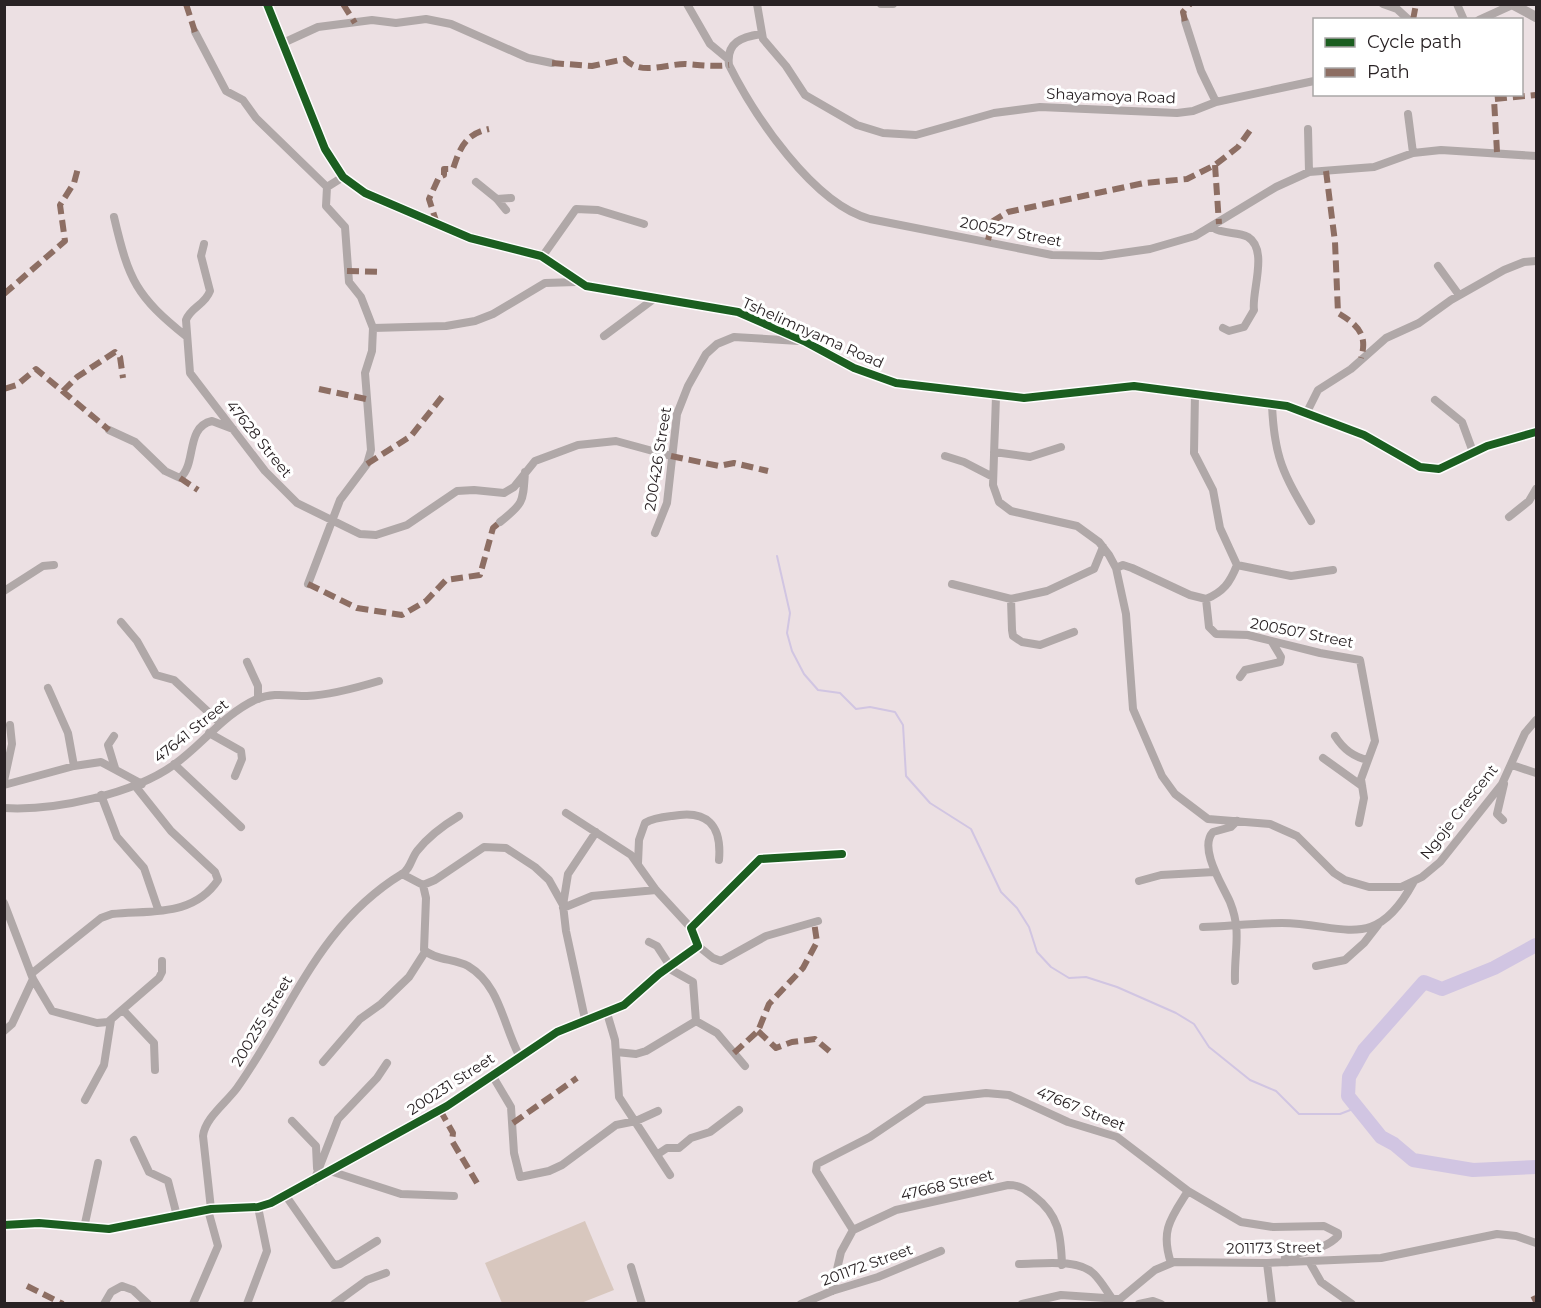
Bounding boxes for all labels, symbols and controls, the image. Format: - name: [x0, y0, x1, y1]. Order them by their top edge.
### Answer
- legend: [1313, 18, 1523, 96]
- text: Cycle path: [1367, 31, 1462, 53]
- text: Path: [1367, 61, 1410, 83]
- street label: Shayamoya Road: [1046, 84, 1176, 107]
- street label: 200527 Street: [959, 212, 1064, 251]
- street label: Tshelimnyama Road: [739, 293, 887, 372]
- street label: 47628 Street: [222, 396, 296, 481]
- street label: 200426 Street: [640, 406, 675, 512]
- street label: 200507 Street: [1249, 613, 1355, 652]
- street label: 47641 Street: [149, 695, 232, 767]
- street label: Ngoje Crescent: [1416, 760, 1502, 863]
- street label: 200235 Street: [227, 972, 296, 1070]
- street label: 200231 Street: [404, 1048, 498, 1119]
- street label: 47667 Street: [1034, 1082, 1128, 1135]
- street label: 47668 Street: [899, 1165, 995, 1204]
- street label: 201173 Street: [1226, 1237, 1322, 1258]
- street label: 201172 Street: [819, 1239, 915, 1290]

